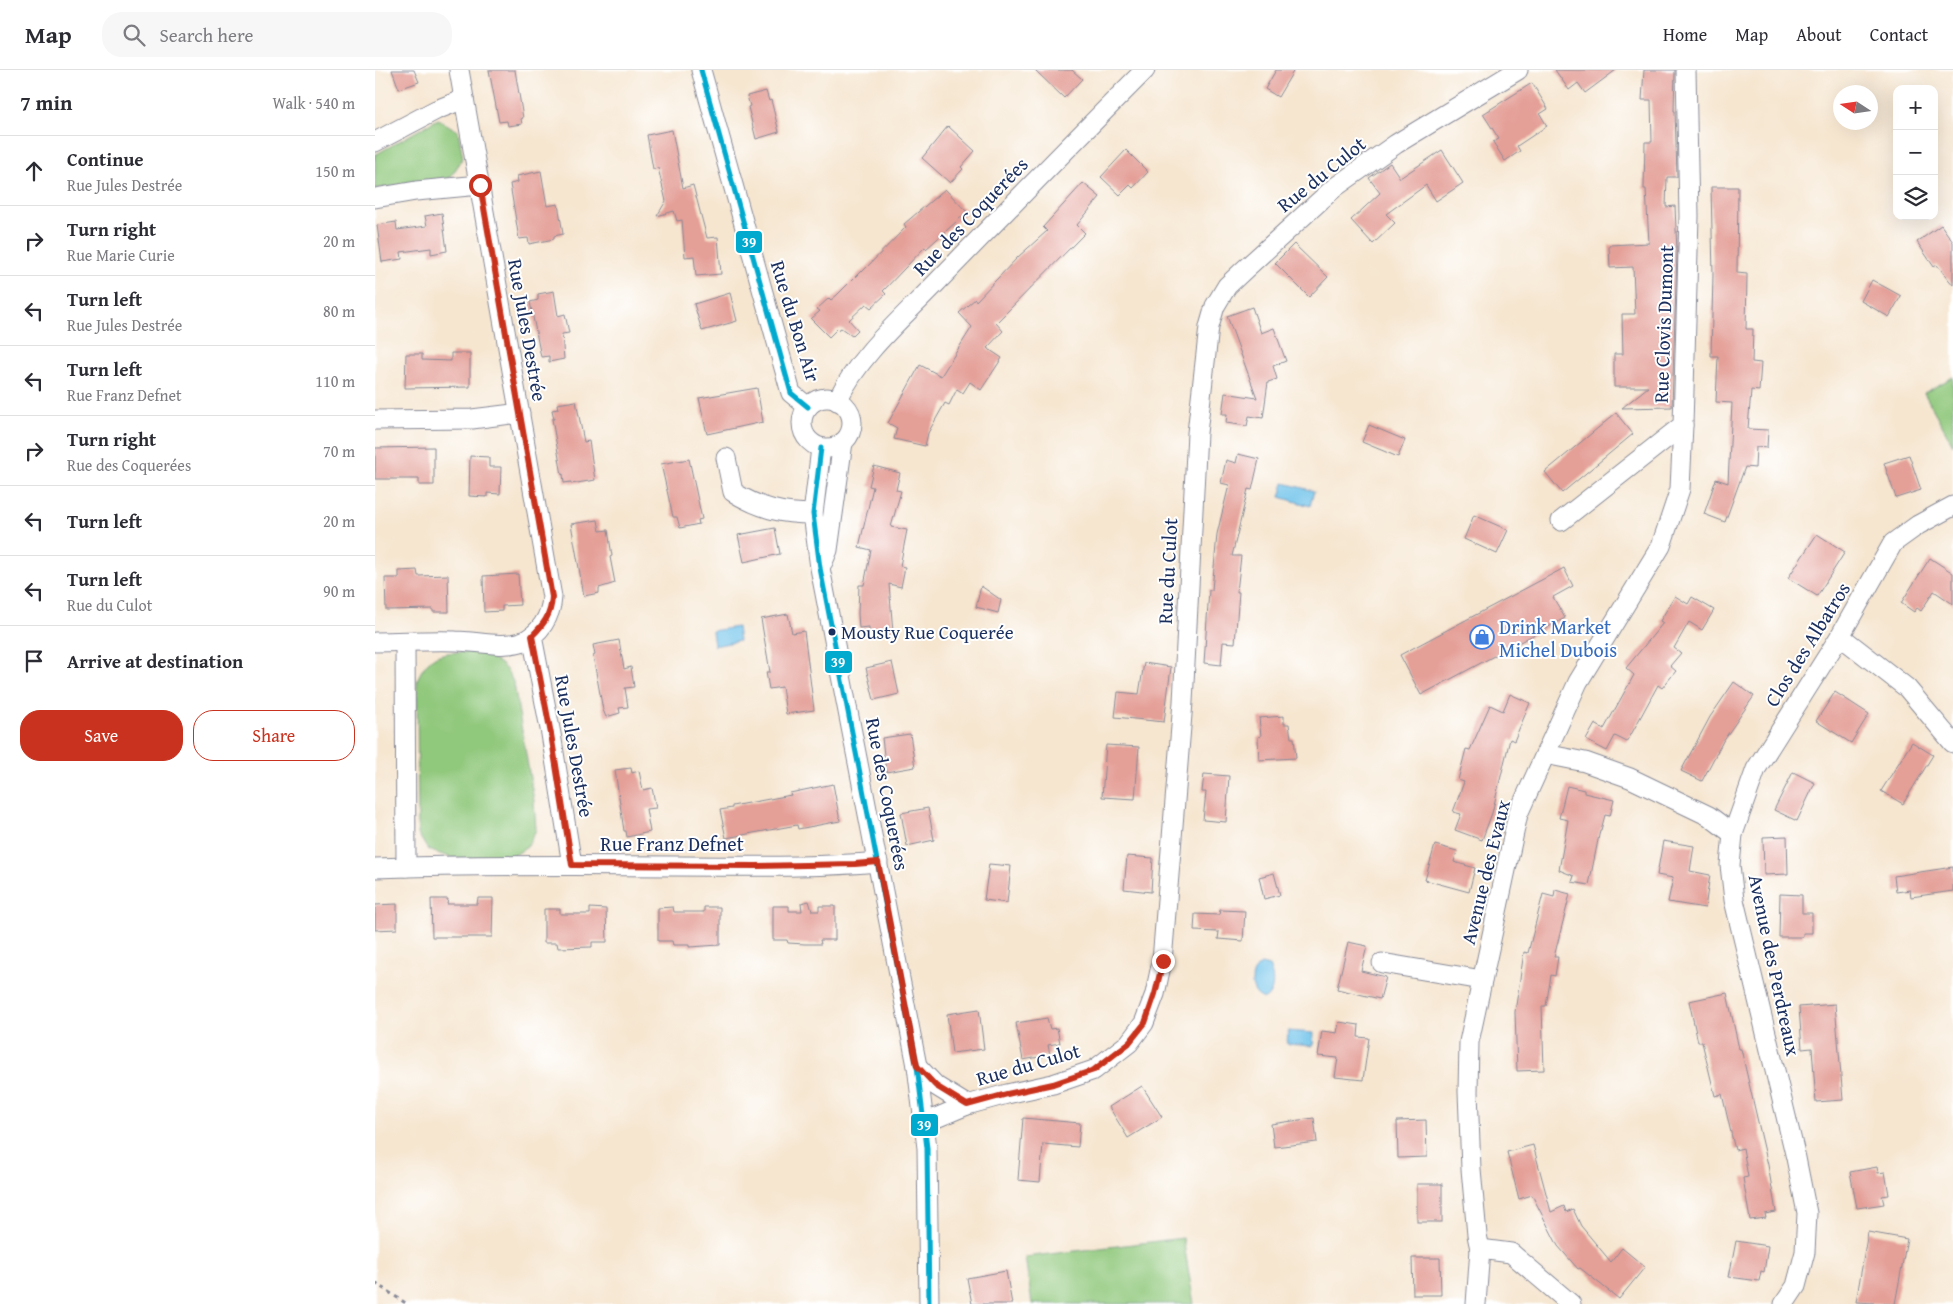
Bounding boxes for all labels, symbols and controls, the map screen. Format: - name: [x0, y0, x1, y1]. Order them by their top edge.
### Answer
- search box: [102, 12, 452, 57]
- text: Map: [25, 17, 72, 52]
- icon: search: [120, 21, 148, 49]
- text: Search here: [160, 21, 253, 49]
- text: Home: [1663, 21, 1707, 48]
- text: Map: [1735, 21, 1768, 48]
- text: About: [1796, 21, 1842, 48]
- text: Contact: [1870, 21, 1928, 48]
- north arrow: [1833, 85, 1878, 130]
- map controls: [1893, 85, 1938, 220]
- button: +: [1893, 85, 1938, 130]
- text: 7 min: [20, 87, 72, 118]
- text: Walk · 540 m: [272, 91, 355, 115]
- street label: Rue du Culot: [1270, 129, 1372, 219]
- button: −: [1893, 130, 1938, 175]
- text: Continue: [67, 145, 144, 173]
- street label: Rue des Coquerées: [906, 150, 1034, 282]
- icon: ahead: [20, 157, 48, 185]
- text: 150 m: [315, 159, 355, 183]
- text: Rue Jules Destrée: [67, 173, 182, 197]
- route start: [469, 174, 492, 197]
- button: layers: [1893, 175, 1938, 220]
- text: Turn right: [67, 215, 156, 243]
- icon: right: [20, 227, 48, 255]
- text: 20 m: [323, 229, 355, 253]
- line badge: 39: [735, 230, 763, 254]
- text: 39: [742, 232, 756, 252]
- text: Rue Marie Curie: [67, 243, 175, 267]
- street label: Rue Clovis Dumont: [1646, 244, 1680, 404]
- street label: Rue Jules Destrée: [501, 257, 555, 403]
- street label: Rue du Bon Air: [764, 257, 828, 385]
- text: Turn left: [67, 285, 142, 313]
- icon: left: [20, 297, 48, 325]
- text: 80 m: [323, 299, 355, 323]
- text: Rue Jules Destrée: [67, 313, 182, 337]
- text: Turn left: [67, 355, 142, 383]
- icon: left: [20, 367, 48, 395]
- text: 110 m: [315, 369, 355, 393]
- text: Rue Franz Defnet: [67, 383, 182, 407]
- text: Turn right: [67, 425, 156, 453]
- icon: right: [20, 437, 48, 465]
- text: 70 m: [323, 439, 355, 463]
- text: Rue des Coquerées: [67, 453, 191, 477]
- icon: left: [20, 507, 48, 535]
- text: Turn left: [67, 507, 142, 535]
- text: 20 m: [323, 509, 355, 533]
- street label: Rue du Culot: [1150, 517, 1184, 625]
- text: Turn left: [67, 565, 142, 593]
- street label: Clos des Albatros: [1757, 576, 1857, 712]
- icon: left: [20, 577, 48, 605]
- text: 90 m: [323, 579, 355, 603]
- text: Rue du Culot: [67, 593, 152, 617]
- place label: Drink Market Michel Dubois: [1499, 612, 1617, 664]
- place label: Mousty Rue Coquerée: [841, 618, 1014, 646]
- shop icon: Drink Market Michel Dubois: [1469, 624, 1495, 650]
- marker: Mousty Rue Coquerée: [827, 627, 837, 637]
- icon: arrive: [20, 647, 48, 675]
- text: Arrive at destination: [67, 647, 243, 675]
- line badge: 39: [824, 650, 853, 674]
- text: 39: [831, 652, 845, 672]
- street label: Rue Jules Destrée: [548, 673, 602, 819]
- button: Save: [20, 710, 183, 761]
- button: Share: [193, 710, 355, 761]
- street label: Rue des Coquerées: [859, 715, 917, 873]
- street label: Avenue des Evaux: [1453, 796, 1517, 948]
- street label: Rue Franz Defnet: [600, 829, 744, 858]
- street label: Avenue des Perdreaux: [1742, 872, 1809, 1059]
- route end: [1152, 950, 1175, 973]
- street label: Rue du Culot: [973, 1035, 1083, 1093]
- line badge: 39: [910, 1113, 939, 1137]
- text: 39: [917, 1115, 931, 1135]

